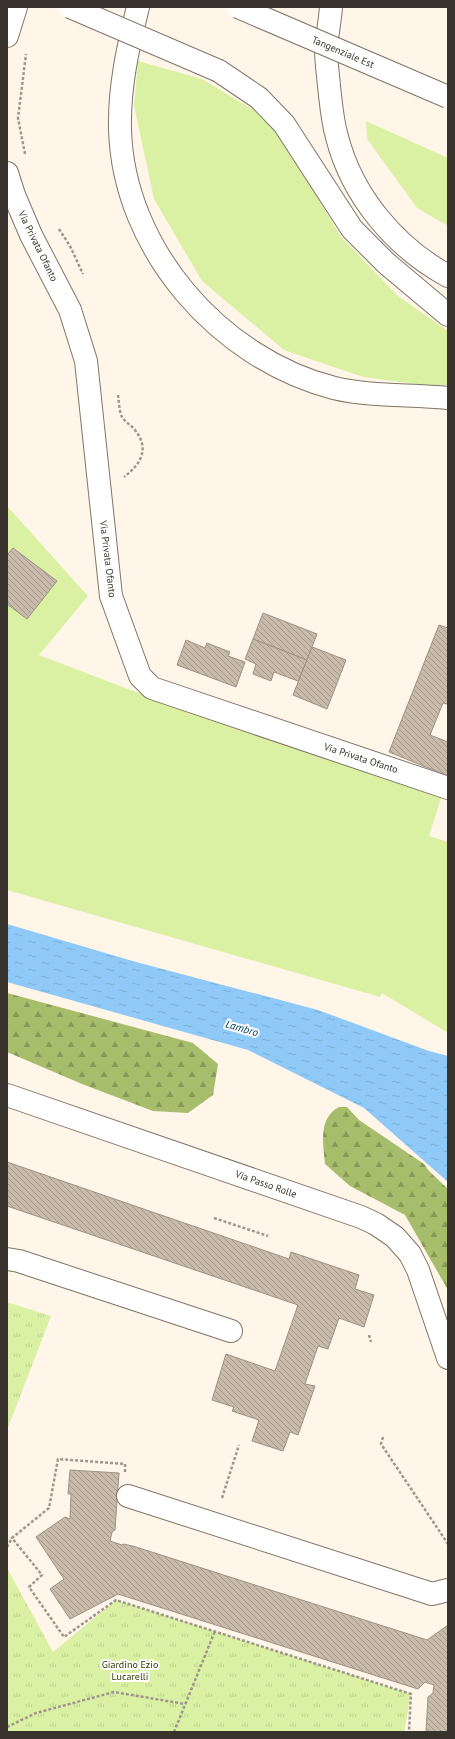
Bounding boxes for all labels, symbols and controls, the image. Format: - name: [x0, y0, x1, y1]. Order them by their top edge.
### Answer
- street label: Tangenziale Est: [310, 33, 377, 71]
- street label: Via Privata Ofanto: [15, 208, 61, 284]
- street label: Via Privata Ofanto: [97, 519, 119, 598]
- street label: Via Privata Ofanto: [321, 740, 400, 776]
- water label: Lambro: [224, 1017, 261, 1040]
- street label: Via Passo Rolle: [232, 1167, 299, 1201]
- park label: Giardino Ezio Lucarelli: [102, 1658, 158, 1683]

